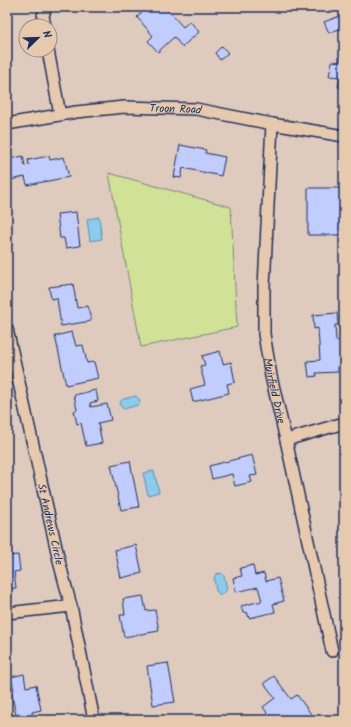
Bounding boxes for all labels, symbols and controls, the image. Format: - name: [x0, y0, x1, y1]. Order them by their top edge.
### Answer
- north arrow: [18, 18, 58, 58]
- text: N: [37, 28, 56, 41]
- street label: Troon Road: [149, 100, 204, 120]
- street label: Muirfield Drive: [258, 357, 290, 426]
- street label: St Andrews Circle: [32, 482, 68, 567]

